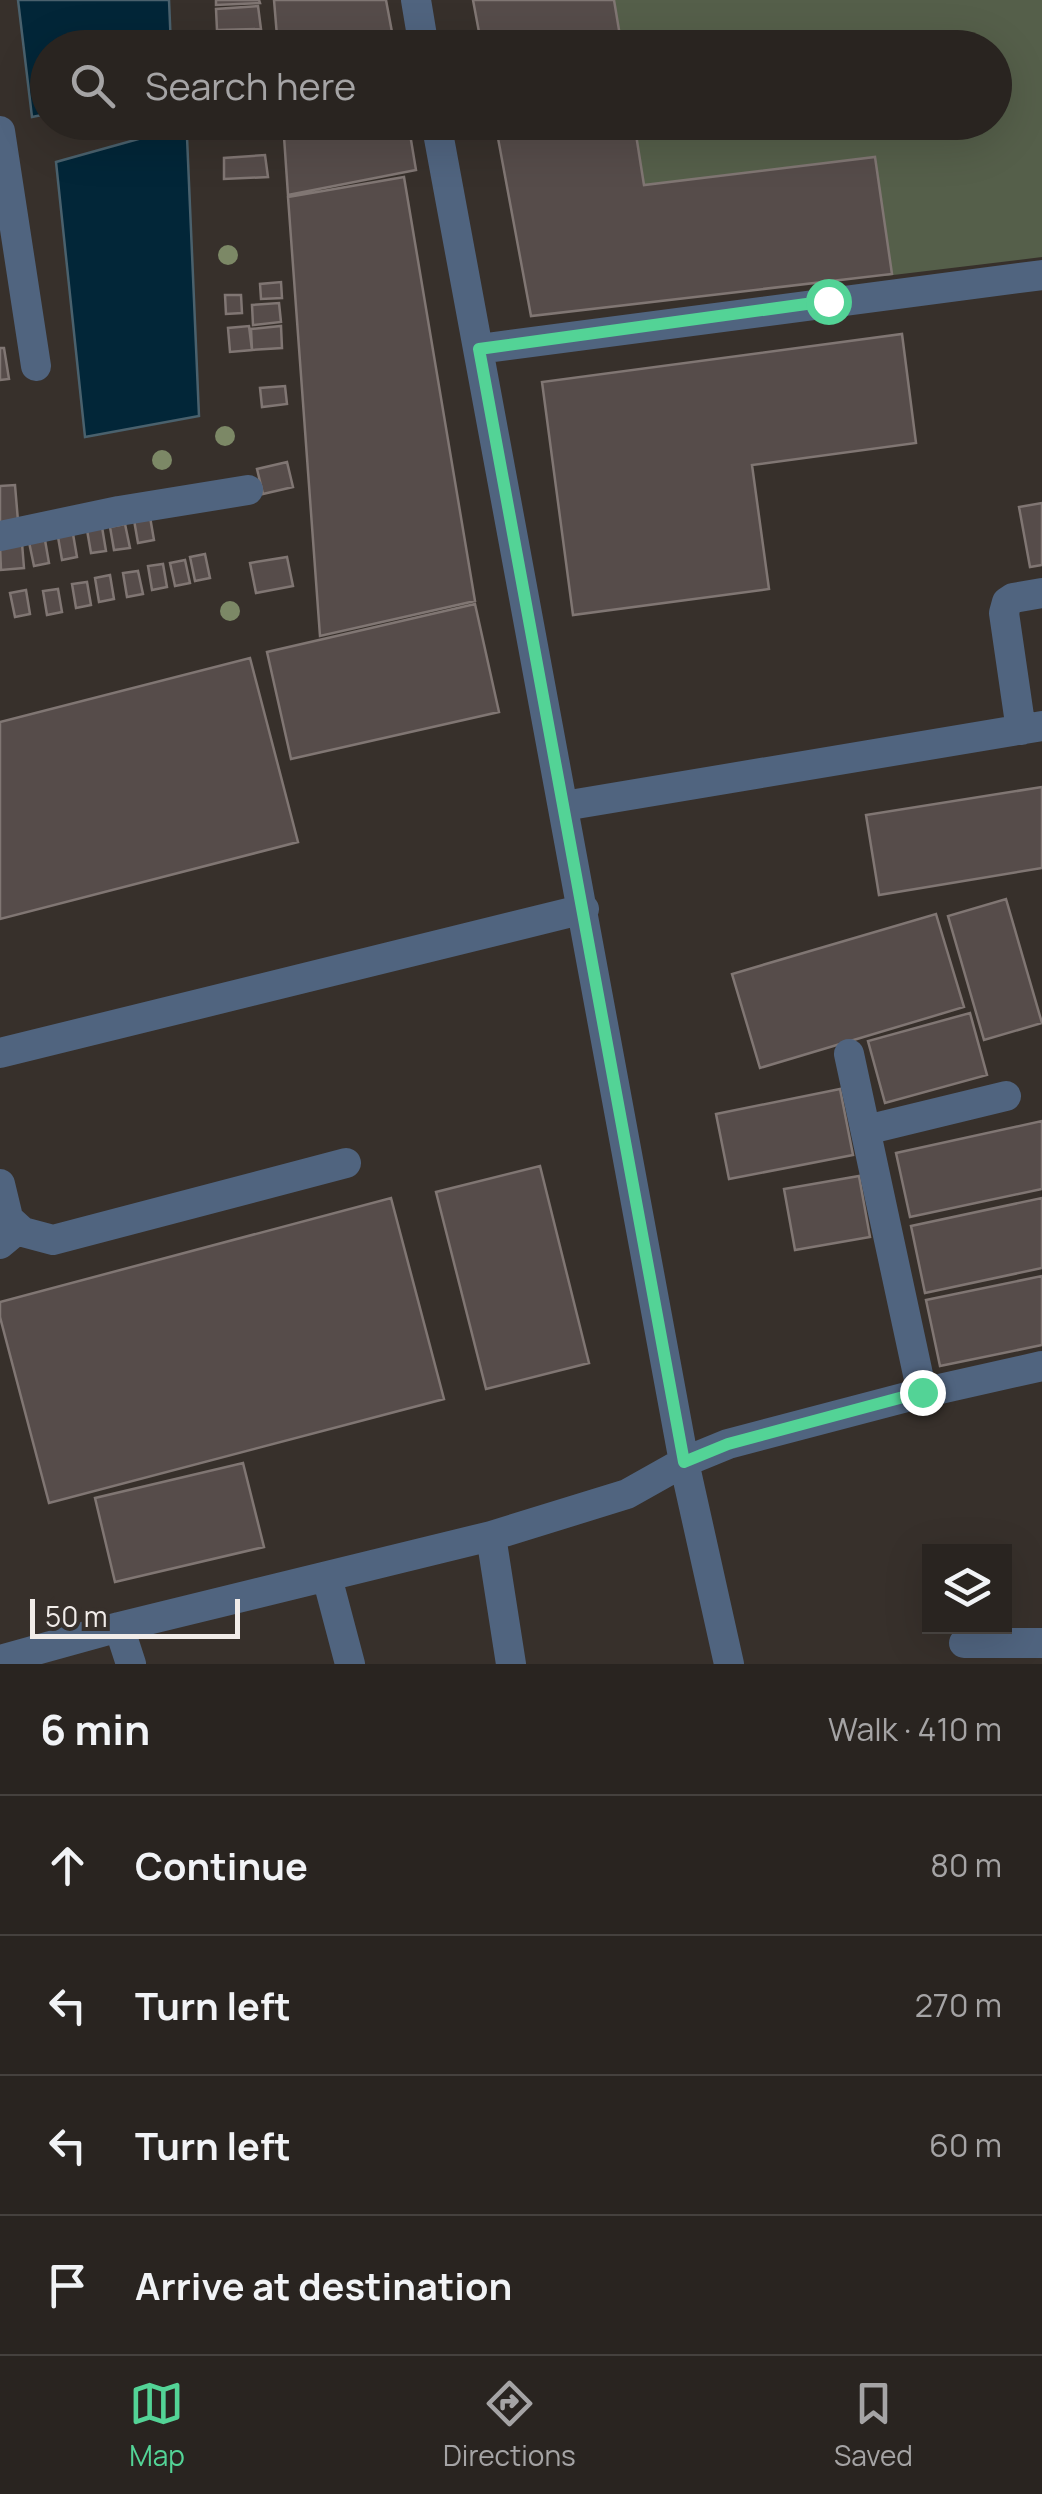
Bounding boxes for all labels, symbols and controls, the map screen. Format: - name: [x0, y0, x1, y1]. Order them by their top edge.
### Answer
- search box: [30, 30, 1012, 140]
- icon: search: [65, 58, 120, 113]
- text: Search here: [145, 59, 356, 111]
- route start: [806, 279, 852, 325]
- route end: [900, 1370, 946, 1416]
- map controls: [922, 1544, 1012, 1634]
- button: layers: [922, 1544, 1012, 1634]
- scale bar: [30, 1594, 240, 1638]
- text: 50 m: [45, 1597, 108, 1635]
- text: 6 min: [40, 1700, 150, 1758]
- text: Walk · 410 m: [828, 1707, 1002, 1751]
- icon: ahead: [40, 1838, 95, 1893]
- text: Continue: [135, 1839, 308, 1891]
- text: 80 m: [930, 1843, 1002, 1887]
- icon: left: [40, 1978, 95, 2033]
- text: Turn left: [135, 1979, 291, 2031]
- text: 270 m: [915, 1983, 1002, 2027]
- icon: left: [40, 2118, 95, 2173]
- text: Turn left: [135, 2119, 291, 2171]
- text: 60 m: [929, 2123, 1002, 2167]
- icon: arrive: [40, 2258, 95, 2313]
- text: Arrive at destination: [135, 2259, 512, 2311]
- tab: Map: [129, 2376, 185, 2474]
- tab: Directions: [443, 2376, 576, 2474]
- tab: Saved: [834, 2376, 913, 2474]

